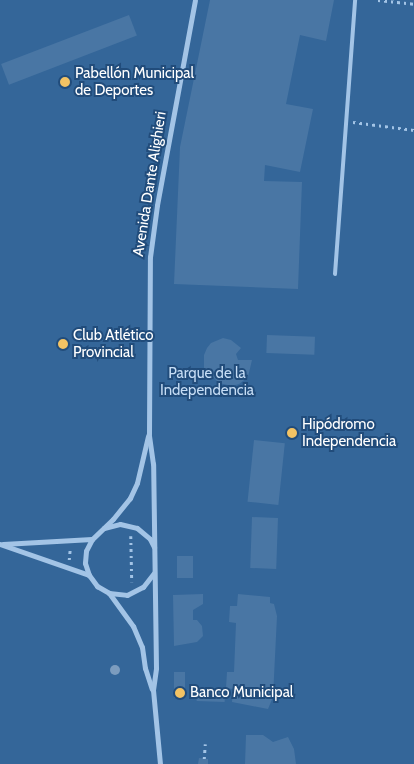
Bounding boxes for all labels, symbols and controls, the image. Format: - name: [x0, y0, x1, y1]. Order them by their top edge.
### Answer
- place label: Pabellón Municipal de Deportes: [75, 64, 194, 99]
- marker: Pabellón Municipal de Deportes: [59, 76, 71, 88]
- street label: Avenida Dante Alighieri: [130, 110, 170, 258]
- place label: Club Atlético Provincial: [73, 326, 154, 361]
- marker: Club Atlético Provincial: [57, 338, 69, 350]
- park label: Parque de la Independencia: [160, 364, 254, 399]
- place label: Hipódromo Independencia: [302, 415, 396, 450]
- marker: Hipódromo Independencia: [286, 427, 298, 439]
- place label: Banco Municipal: [190, 684, 293, 702]
- marker: Banco Municipal: [174, 687, 186, 699]

